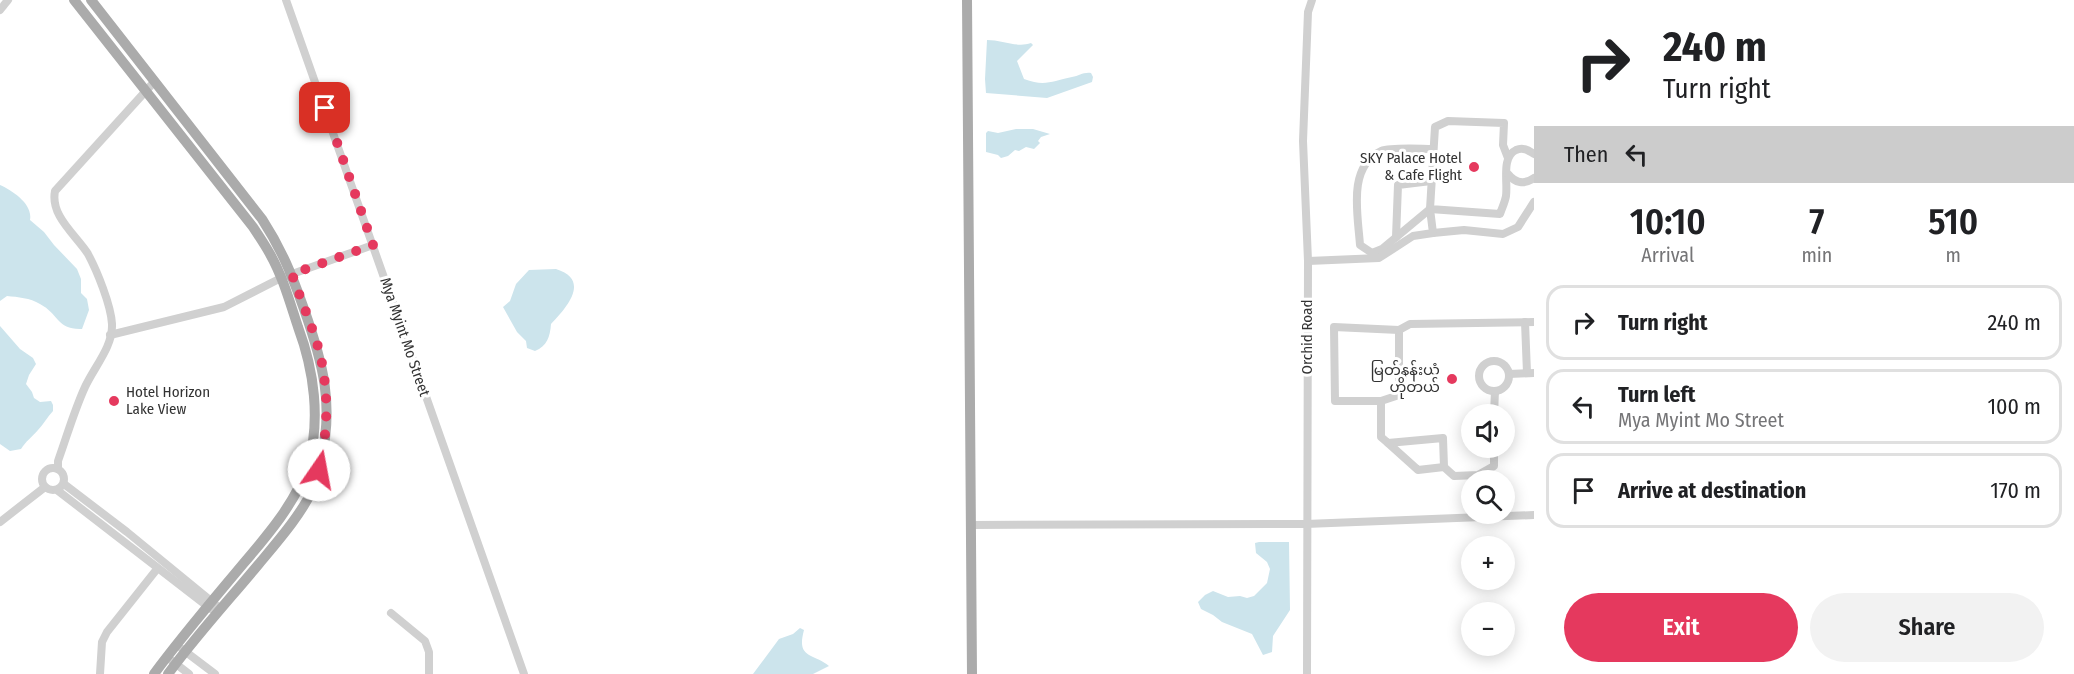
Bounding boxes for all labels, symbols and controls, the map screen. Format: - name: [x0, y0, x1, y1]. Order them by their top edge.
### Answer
- text: 240 m: [1663, 22, 1767, 72]
- icon: right: [1564, 24, 1642, 102]
- text: Turn right: [1663, 73, 1771, 105]
- pin: [299, 82, 350, 133]
- icon: arrive: [308, 91, 341, 124]
- icon: left: [1620, 138, 1653, 171]
- text: Then: [1564, 141, 1608, 168]
- place label: SKY Palace Hotel & Cafe Flight: [1360, 149, 1462, 184]
- marker: SKY Palace Hotel & Cafe Flight: [1467, 160, 1481, 174]
- text: 10:10: [1630, 200, 1706, 244]
- text: 7: [1809, 200, 1824, 244]
- text: 510: [1928, 200, 1978, 244]
- text: Arrival: [1641, 243, 1694, 267]
- text: min: [1801, 243, 1832, 267]
- text: m: [1945, 243, 1961, 267]
- street label: Mya Myint Mo Street: [376, 275, 434, 399]
- street label: Orchid Road: [1298, 299, 1316, 375]
- icon: right: [1567, 306, 1600, 339]
- text: Turn right: [1618, 309, 1707, 336]
- text: 240 m: [1988, 309, 2041, 336]
- place label: မြတ်နန်းယုံ ဟိုတယ်: [1370, 360, 1440, 399]
- marker: မြတ်နန်းယုံ ဟိုတယ်: [1445, 372, 1459, 386]
- text: Turn left: [1618, 381, 1696, 408]
- place label: Hotel Horizon Lake View: [126, 383, 210, 418]
- icon: left: [1567, 390, 1600, 423]
- text: 100 m: [1987, 393, 2041, 420]
- marker: Hotel Horizon Lake View: [107, 394, 121, 408]
- map controls: [1461, 404, 1515, 656]
- button: sound: [1461, 404, 1515, 458]
- text: Mya Myint Mo Street: [1618, 408, 1784, 432]
- position arrow: [287, 438, 351, 502]
- button: search: [1461, 470, 1515, 524]
- icon: arrive: [1567, 474, 1600, 507]
- text: Arrive at destination: [1618, 477, 1806, 504]
- text: 170 m: [1990, 477, 2041, 504]
- button: +: [1461, 536, 1515, 590]
- button: Exit: [1564, 593, 1798, 662]
- button: Share: [1810, 593, 2044, 662]
- button: −: [1461, 602, 1515, 656]

